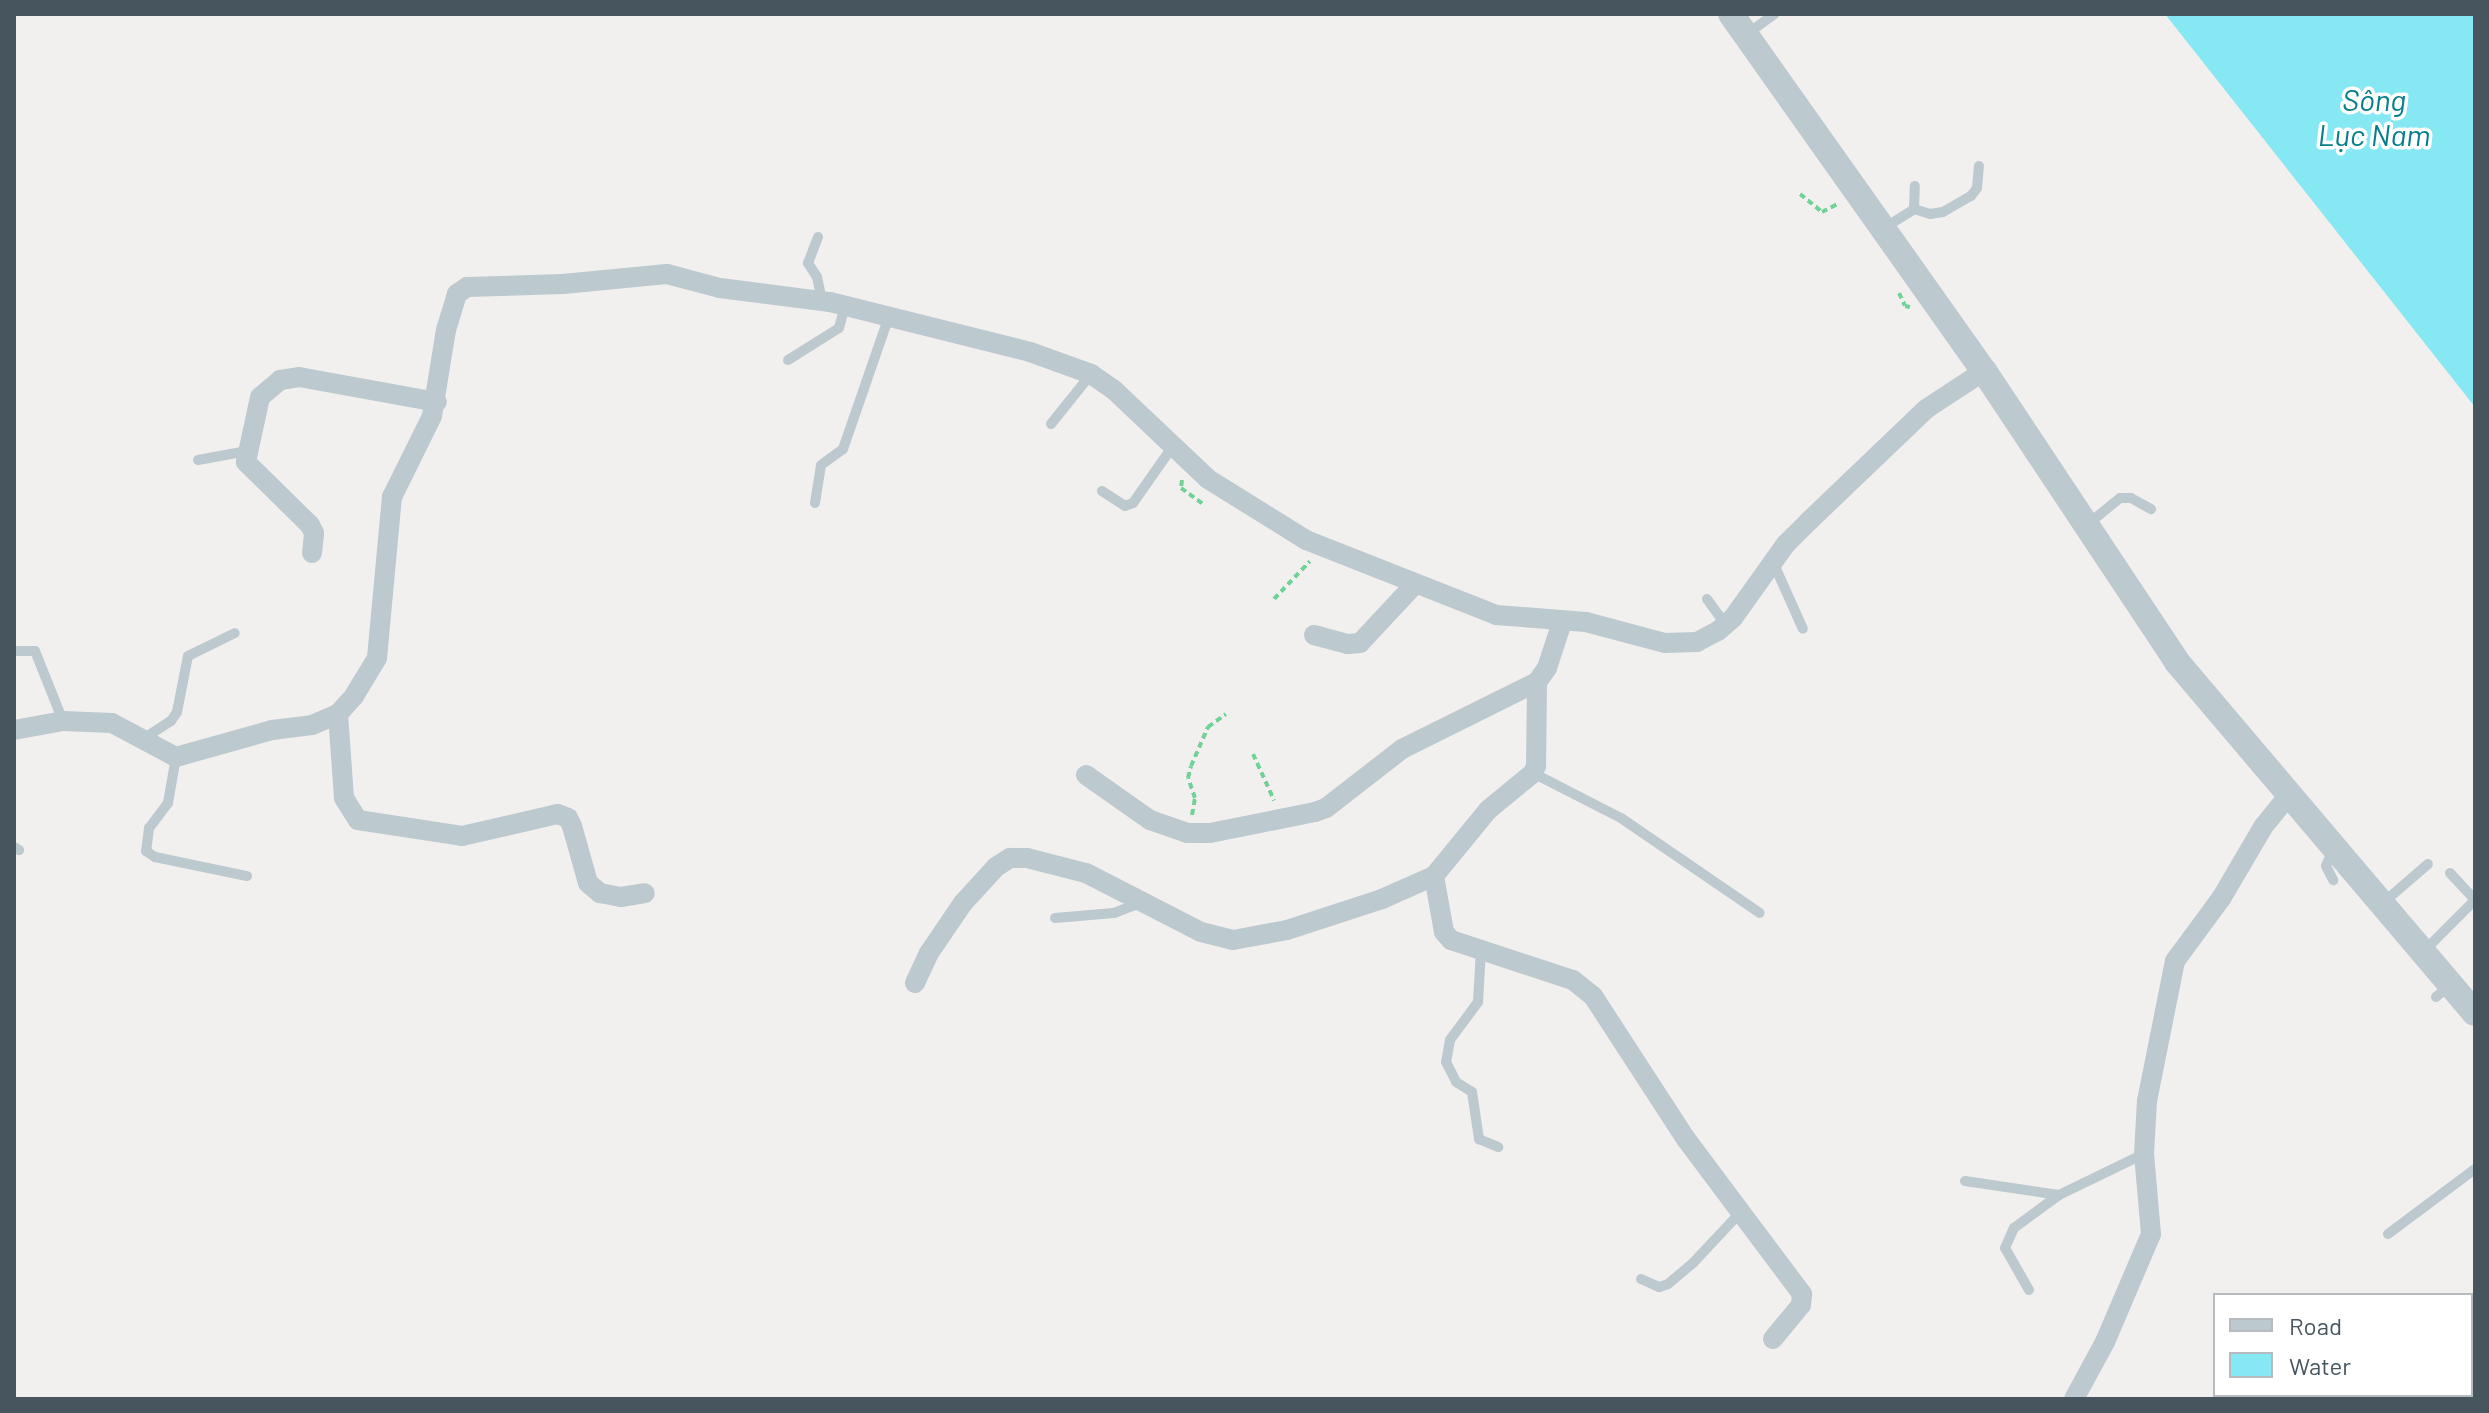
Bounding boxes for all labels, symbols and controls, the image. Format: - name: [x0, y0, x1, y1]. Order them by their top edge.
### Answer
- water label: Sông Lục Nam: [2318, 81, 2430, 152]
- legend: [2213, 1293, 2473, 1397]
- text: Road: [2289, 1311, 2342, 1340]
- text: Water: [2289, 1351, 2351, 1380]

